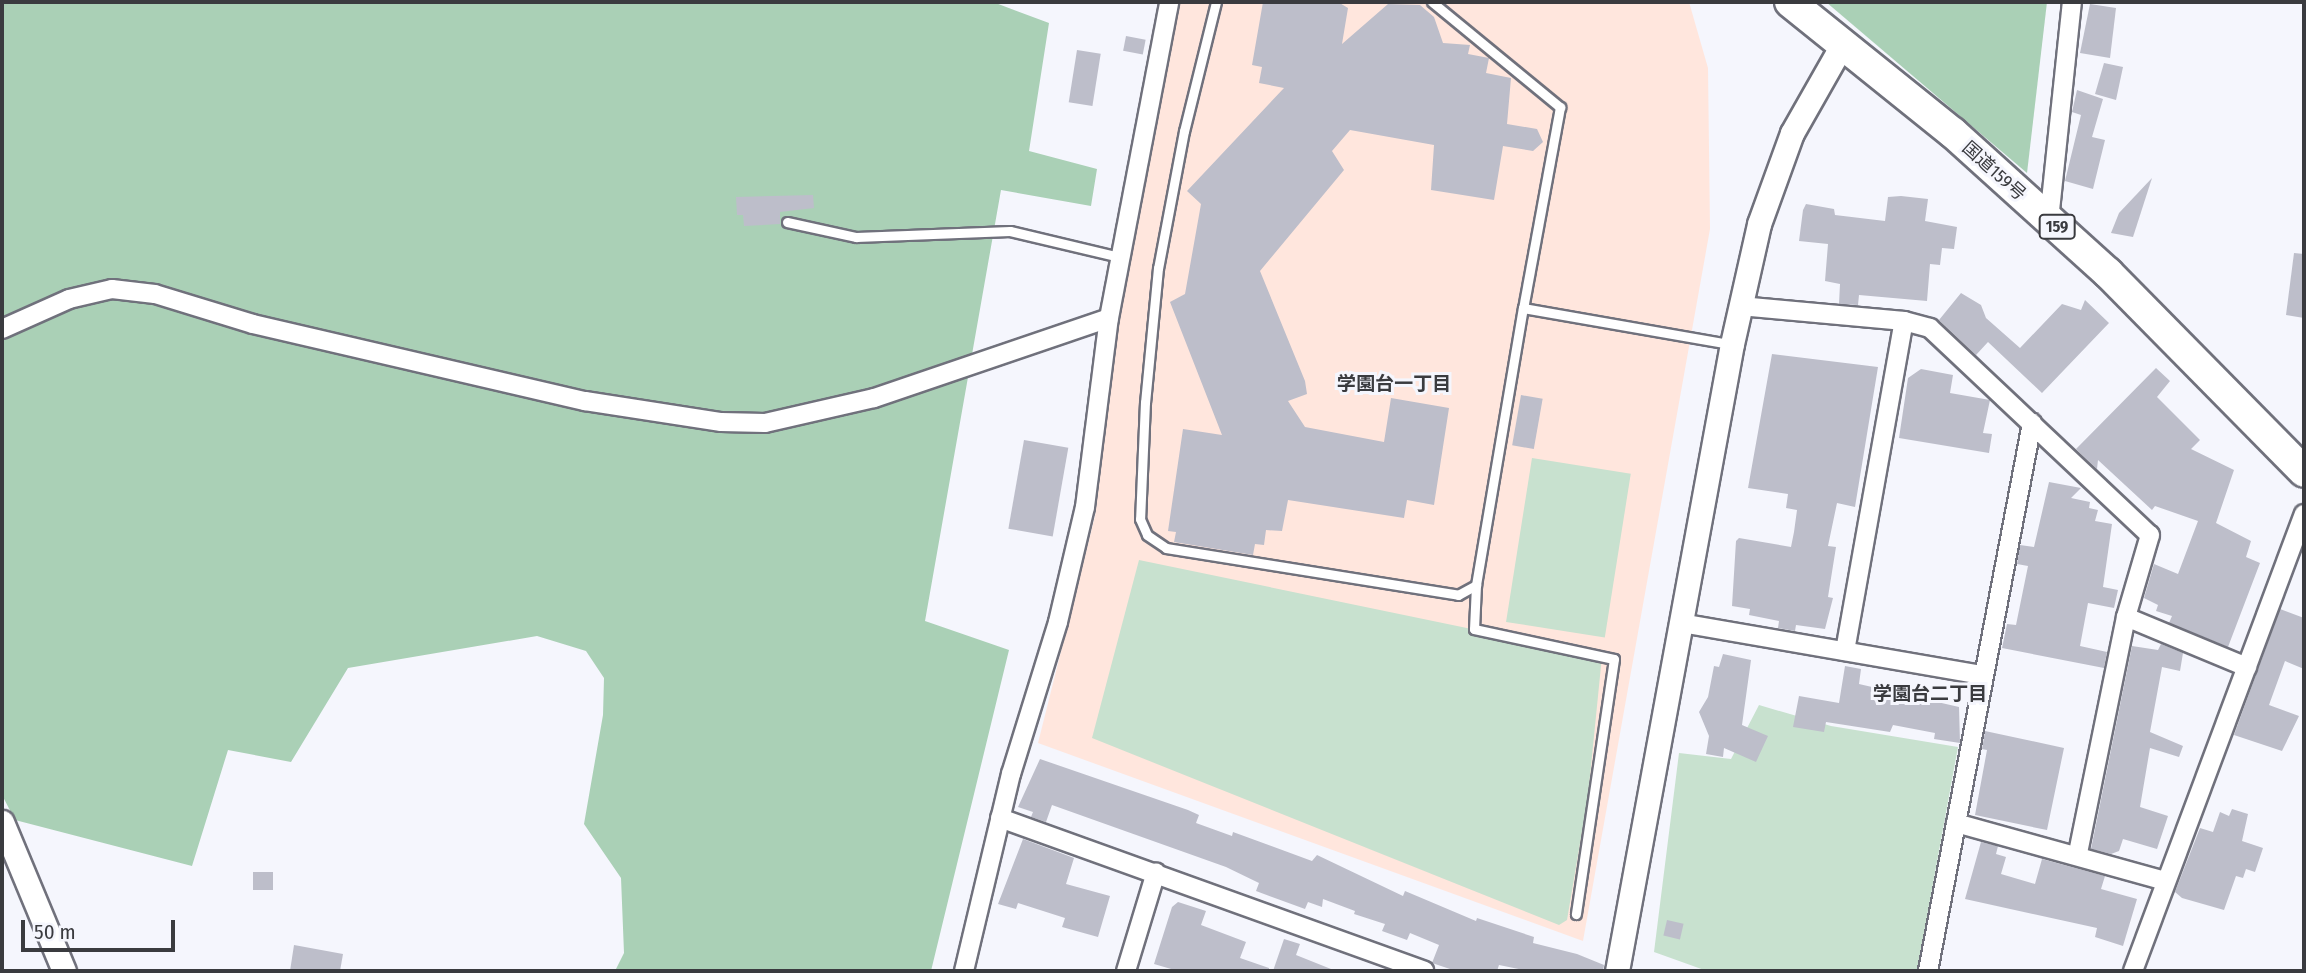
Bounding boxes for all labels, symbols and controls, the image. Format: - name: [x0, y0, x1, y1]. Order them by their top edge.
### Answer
- street label: 国道159号: [1958, 137, 2030, 205]
- road number: 159: [2038, 215, 2076, 240]
- district label: 学園台一丁目: [1337, 373, 1451, 395]
- district label: 学園台二丁目: [1873, 683, 1987, 705]
- scale bar: [24, 906, 178, 950]
- text: 50 m: [34, 919, 76, 945]

